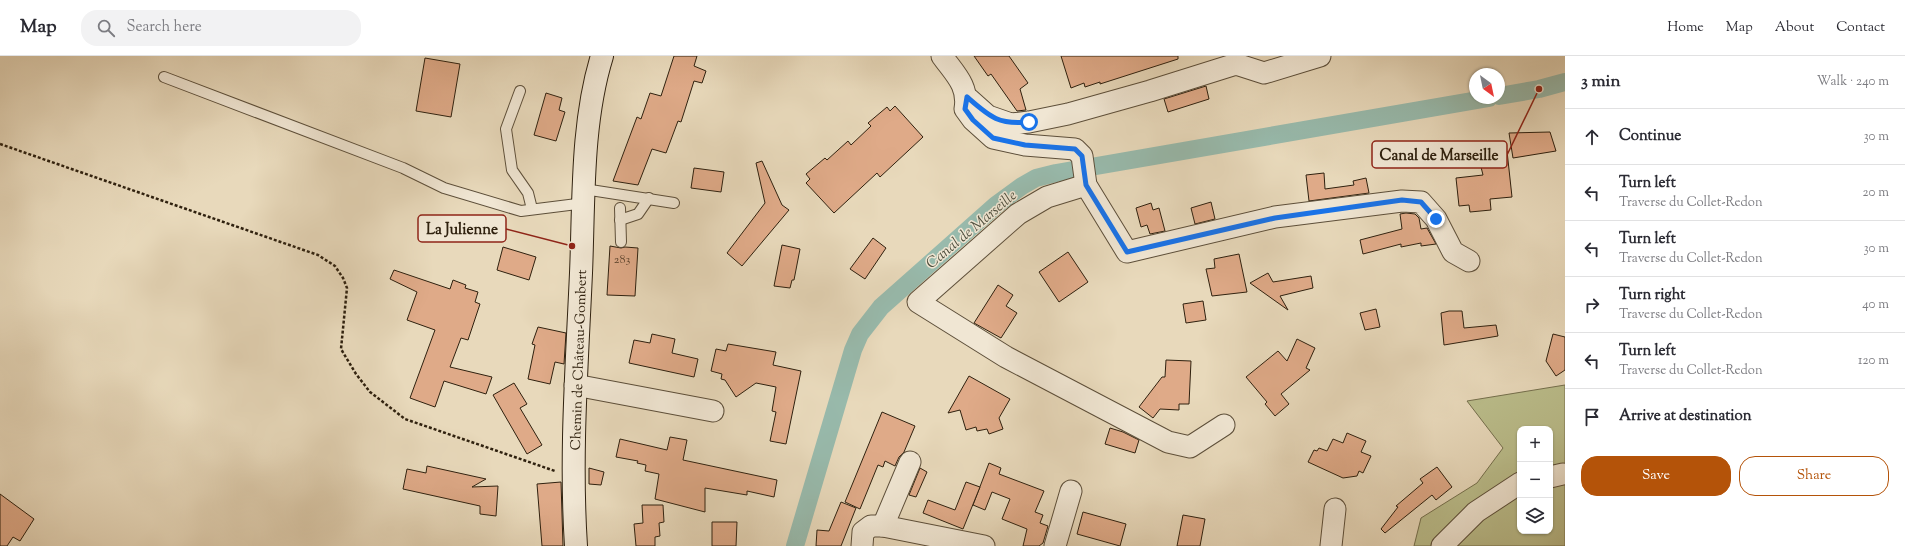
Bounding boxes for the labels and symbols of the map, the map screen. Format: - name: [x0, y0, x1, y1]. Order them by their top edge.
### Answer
- north arrow: [1469, 68, 1505, 104]
- route start: [1020, 113, 1038, 131]
- callout: Canal de Marseille: [1372, 141, 1507, 168]
- text: Canal de Marseille: [1380, 146, 1498, 167]
- water label: Canal de Marseille: [922, 186, 1022, 274]
- route end: [1427, 210, 1445, 228]
- callout: La Julienne: [418, 215, 506, 242]
- text: La Julienne: [426, 220, 498, 241]
- house number: 283: [614, 251, 630, 269]
- street label: Chemin de Château-Gombert: [567, 269, 593, 451]

